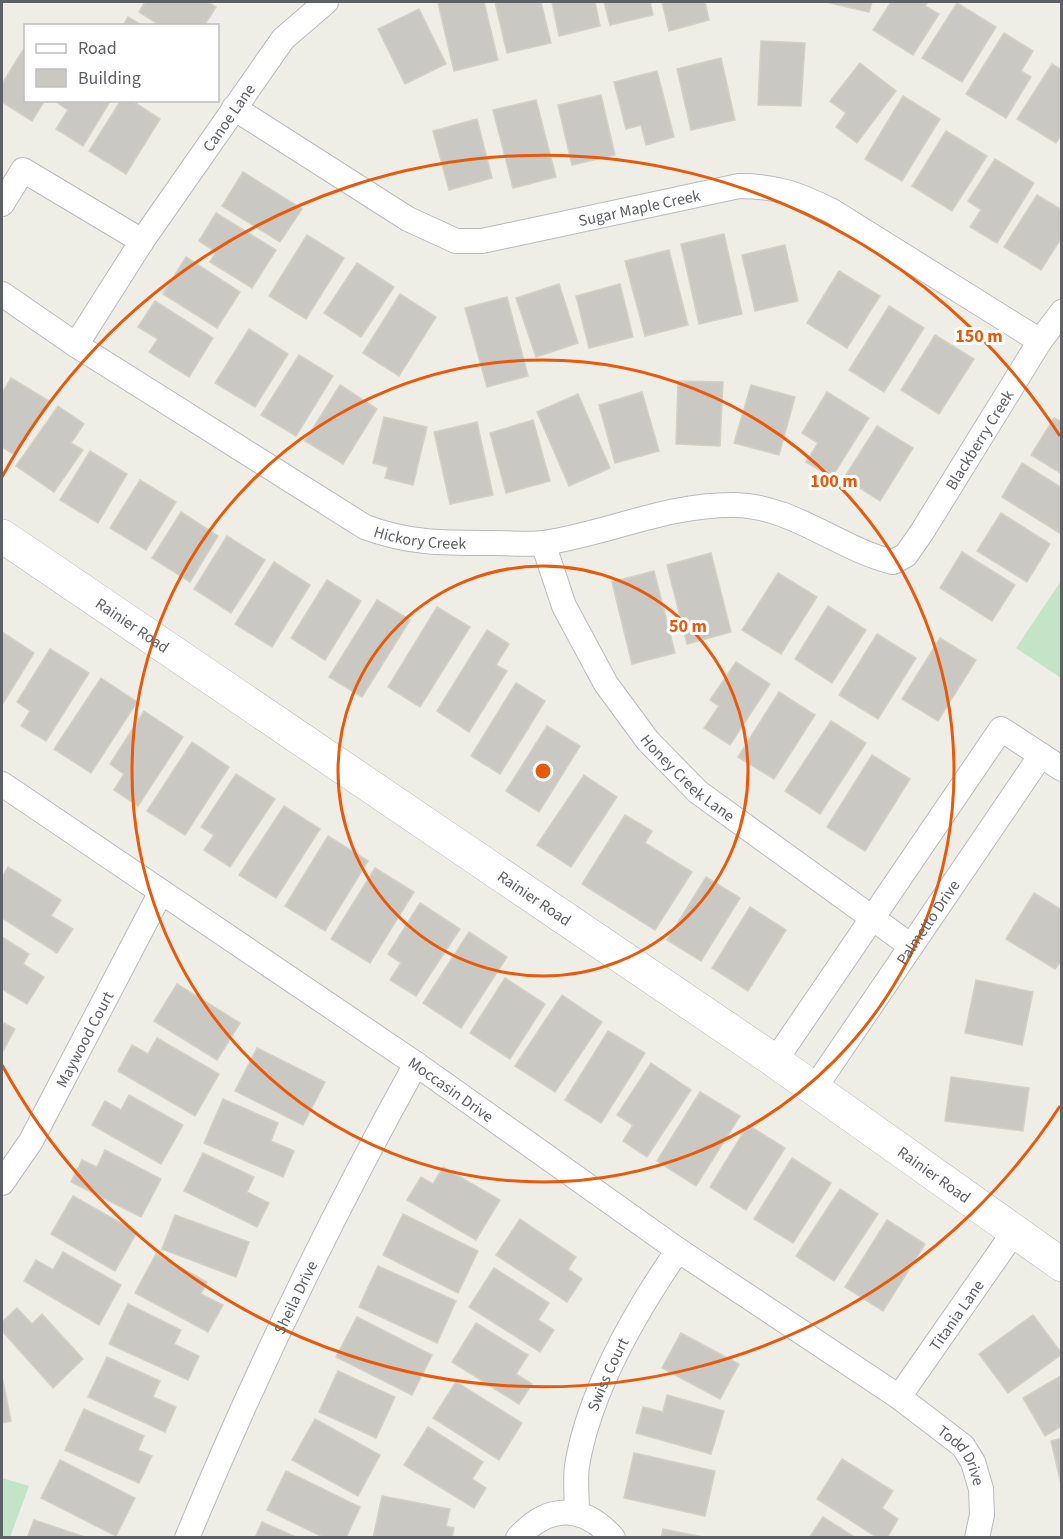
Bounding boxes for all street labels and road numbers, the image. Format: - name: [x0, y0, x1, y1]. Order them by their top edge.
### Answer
- street label: Canoe Lane: [198, 79, 261, 156]
- street label: Sugar Maple Creek: [576, 185, 703, 232]
- street label: Blackberry Creek: [941, 386, 1019, 495]
- street label: Hickory Creek: [371, 521, 466, 555]
- street label: Rainier Road: [91, 593, 173, 659]
- street label: Honey Creek Lane: [635, 730, 739, 827]
- street label: Rainier Road: [493, 866, 575, 932]
- street label: Palmetto Drive: [892, 876, 965, 969]
- street label: Maywood Court: [51, 987, 120, 1091]
- street label: Moccasin Drive: [404, 1052, 498, 1128]
- street label: Rainier Road: [893, 1142, 975, 1209]
- street label: Sheila Drive: [269, 1257, 323, 1338]
- street label: Titania Lane: [924, 1275, 990, 1356]
- street label: Swiss Court: [582, 1334, 635, 1414]
- street label: Todd Drive: [933, 1420, 989, 1488]

